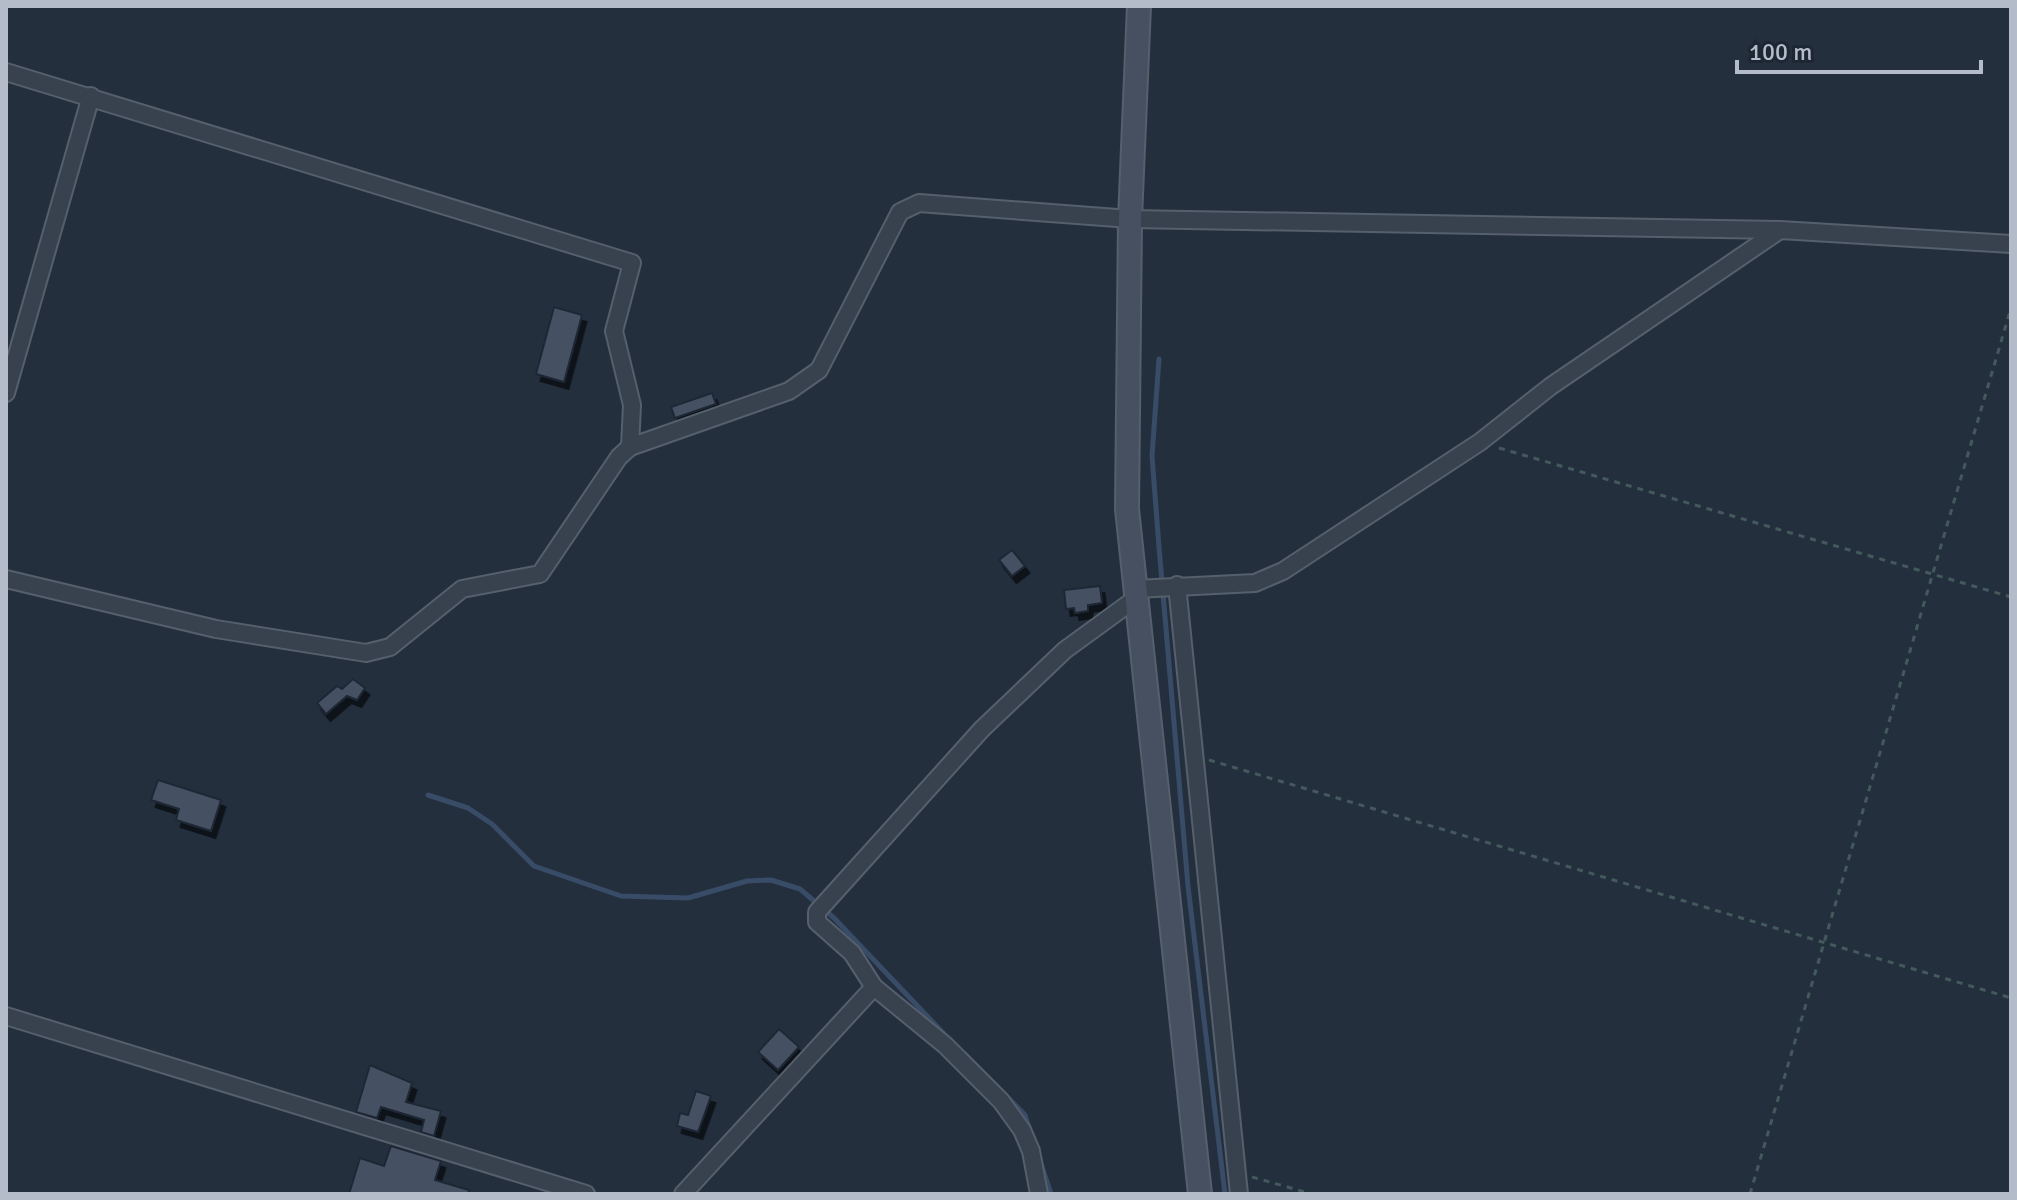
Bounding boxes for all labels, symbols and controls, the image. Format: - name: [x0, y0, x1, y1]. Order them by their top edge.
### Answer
- scale bar: [1737, 24, 1981, 74]
- text: 100 m: [1749, 37, 1812, 67]

